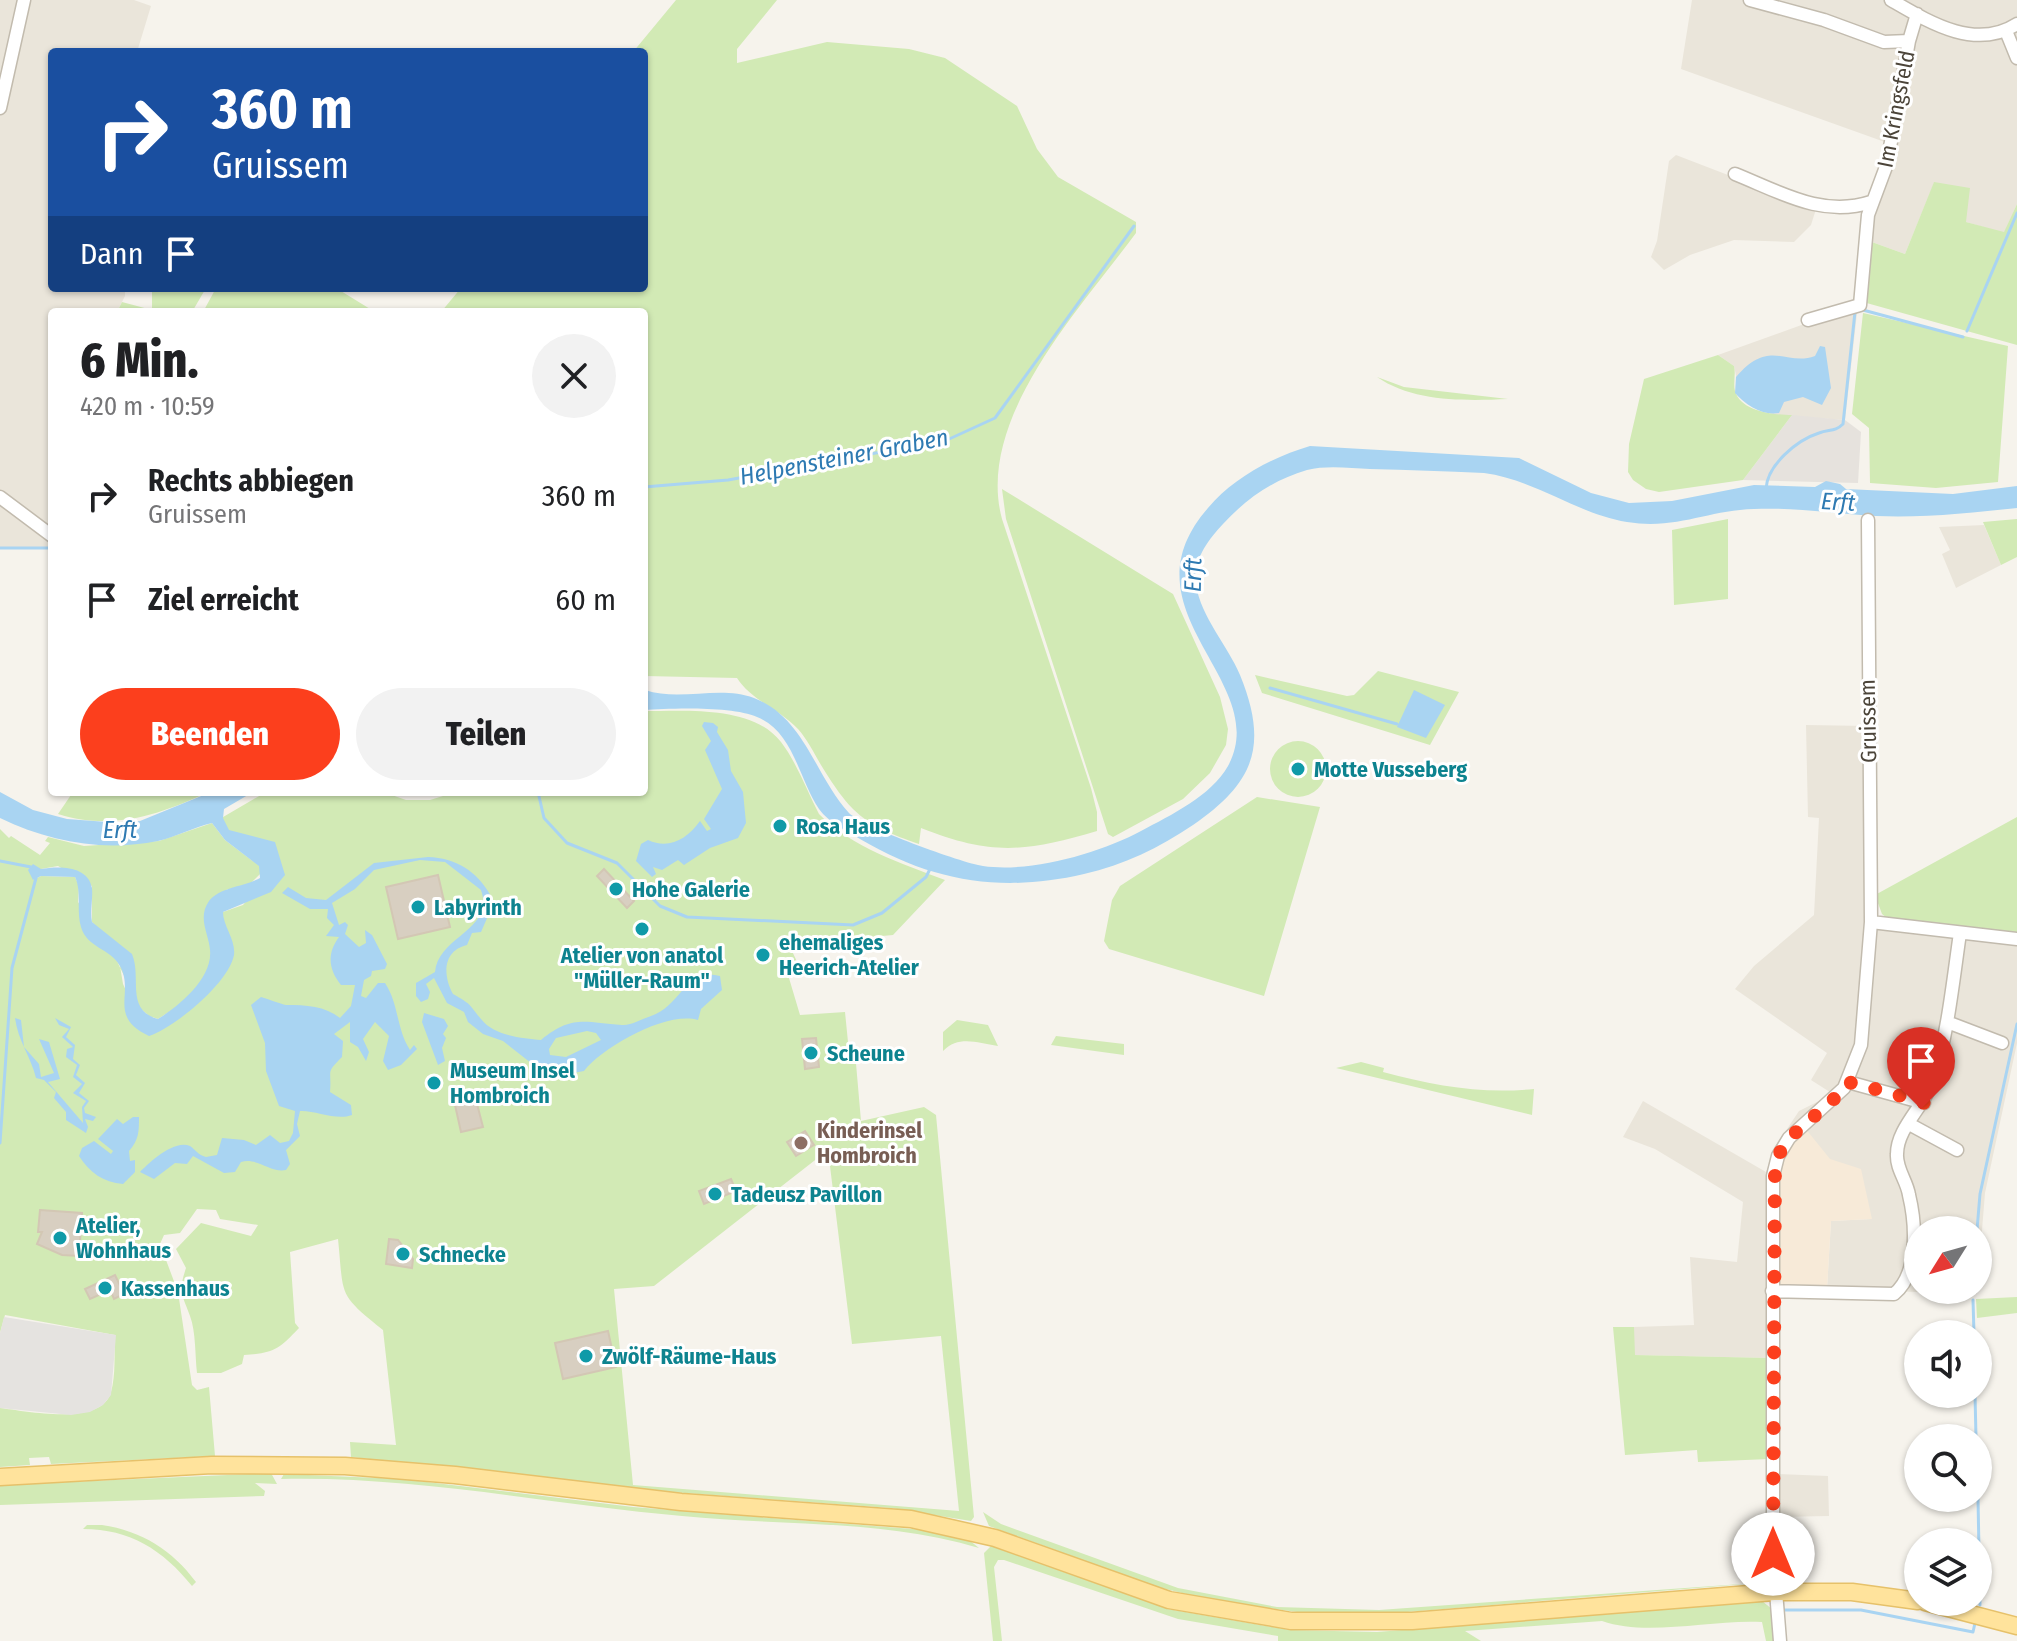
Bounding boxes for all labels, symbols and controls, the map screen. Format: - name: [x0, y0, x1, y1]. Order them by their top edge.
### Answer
- street label: Im Kringsfeld: [1871, 48, 1921, 170]
- text: 360 m: [212, 76, 353, 143]
- icon: right: [80, 80, 184, 184]
- text: Gruissem: [212, 144, 349, 188]
- icon: arrive: [159, 232, 203, 276]
- text: Dann: [80, 236, 143, 272]
- text: 6 Min.: [80, 332, 198, 390]
- button: close: [532, 334, 616, 418]
- text: 420 m · 10:59: [80, 391, 215, 422]
- water label: Helpensteiner Graben: [737, 423, 951, 491]
- text: Rechts abbiegen: [148, 463, 354, 499]
- icon: right: [80, 474, 124, 518]
- text: 360 m: [542, 478, 616, 514]
- water label: Erft: [1820, 487, 1856, 517]
- text: Gruissem: [148, 499, 247, 530]
- water label: Erft: [1179, 557, 1207, 592]
- icon: arrive: [80, 578, 124, 622]
- text: Ziel erreicht: [148, 582, 299, 618]
- text: 60 m: [555, 582, 616, 618]
- street label: Gruissem: [1854, 679, 1882, 763]
- button: Beenden: [80, 688, 340, 780]
- button: Teilen: [356, 688, 616, 780]
- place label: Motte Vusseberg: [1314, 756, 1467, 783]
- marker: Motte Vusseberg: [1289, 760, 1307, 778]
- place label: Rosa Haus: [796, 813, 890, 840]
- water label: Erft: [103, 816, 137, 844]
- marker: Rosa Haus: [771, 817, 789, 835]
- place label: Hohe Galerie: [632, 876, 750, 903]
- marker: Hohe Galerie: [607, 880, 625, 898]
- place label: Labyrinth: [434, 894, 522, 921]
- marker: Labyrinth: [409, 898, 427, 916]
- marker: Atelier von anatol "Müller-Raum": [633, 920, 651, 938]
- place label: ehemaliges Heerich-Atelier: [779, 929, 920, 981]
- place label: Atelier von anatol "Müller-Raum": [560, 942, 724, 994]
- marker: ehemaliges Heerich-Atelier: [754, 946, 772, 964]
- pin: [1887, 1027, 1955, 1109]
- icon: arrive: [1899, 1039, 1943, 1083]
- place label: Scheune: [827, 1040, 905, 1067]
- marker: Scheune: [802, 1044, 820, 1062]
- place label: Museum Insel Hombroich: [450, 1057, 576, 1109]
- marker: Museum Insel Hombroich: [425, 1074, 443, 1092]
- place label: Kinderinsel Hombroich: [817, 1117, 923, 1169]
- marker: Kinderinsel Hombroich: [792, 1134, 810, 1152]
- place label: Tadeusz Pavillon: [731, 1181, 882, 1208]
- marker: Tadeusz Pavillon: [706, 1185, 724, 1203]
- place label: Atelier, Wohnhaus: [75, 1212, 171, 1264]
- north arrow: [1904, 1216, 1992, 1304]
- map controls: [1904, 1216, 1992, 1616]
- marker: Atelier, Wohnhaus: [51, 1229, 69, 1247]
- place label: Schnecke: [419, 1241, 506, 1268]
- marker: Schnecke: [394, 1245, 412, 1263]
- place label: Kassenhaus: [121, 1275, 230, 1302]
- marker: Kassenhaus: [96, 1279, 114, 1297]
- button: sound: [1904, 1320, 1992, 1408]
- place label: Zwölf-Räume-Haus: [602, 1343, 777, 1370]
- marker: Zwölf-Räume-Haus: [577, 1347, 595, 1365]
- button: search: [1904, 1424, 1992, 1512]
- position arrow: [1731, 1512, 1815, 1596]
- button: layers: [1904, 1528, 1992, 1616]

